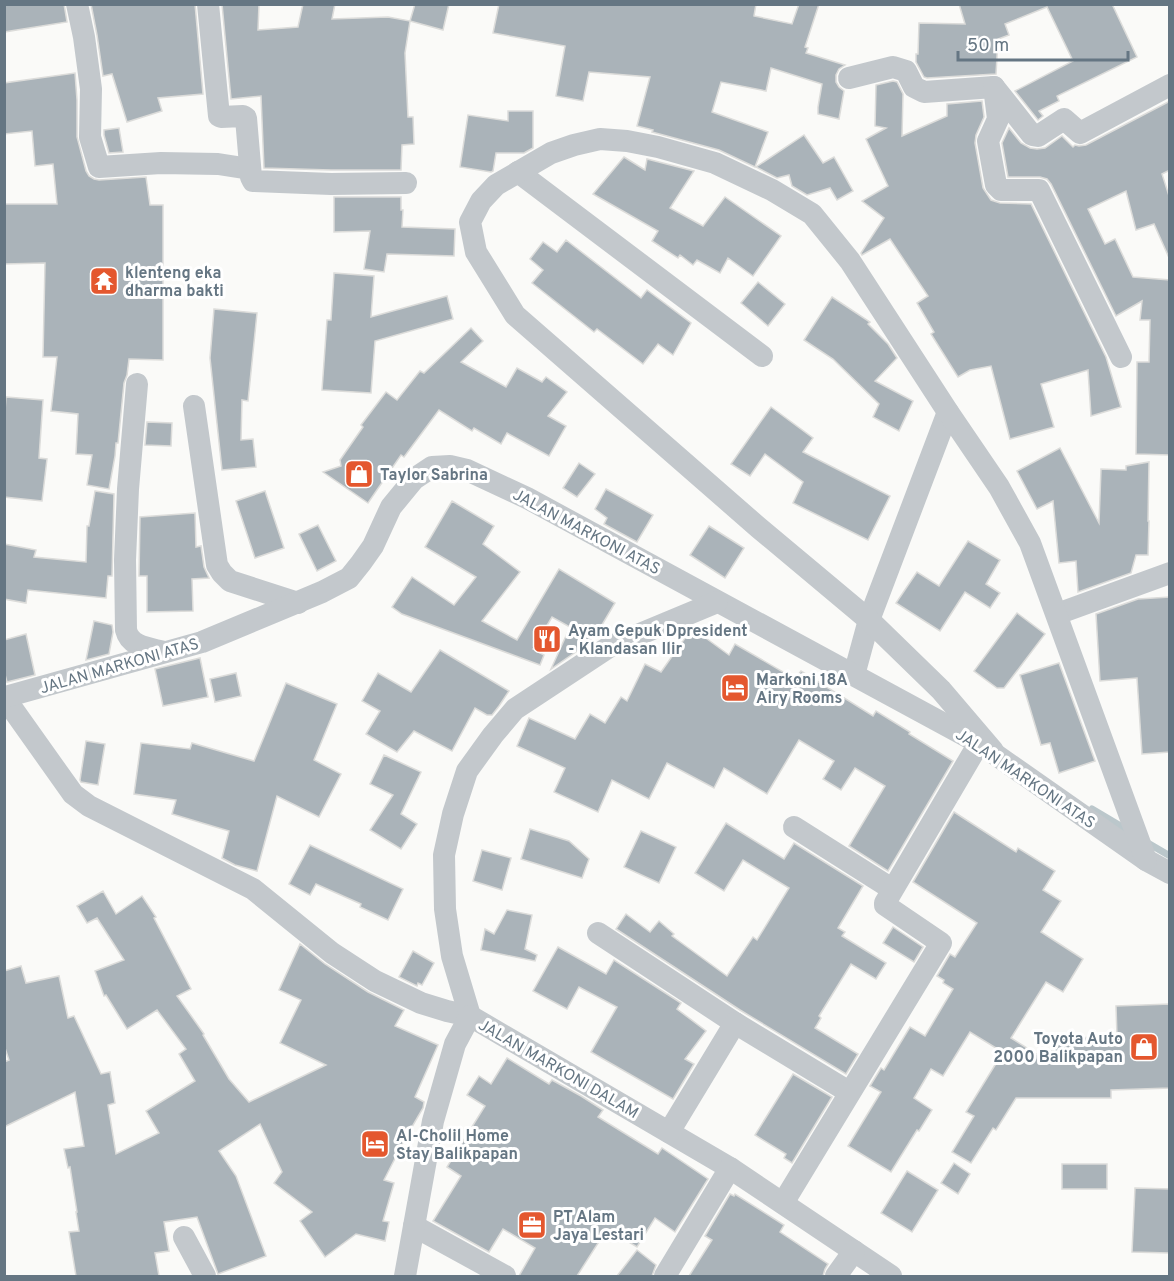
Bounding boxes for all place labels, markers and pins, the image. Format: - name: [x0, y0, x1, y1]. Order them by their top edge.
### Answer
- place label: klenteng eka dharma bakti: [125, 264, 224, 302]
- temple icon: klenteng eka dharma bakti: [88, 265, 120, 297]
- shop icon: Taylor Sabrina: [343, 458, 375, 490]
- place label: Taylor Sabrina: [380, 466, 488, 486]
- place label: Ayam Gepuk Dpresident - Klandasan Ilir: [568, 622, 747, 660]
- restaurant icon: Ayam Gepuk Dpresident - Klandasan Ilir: [531, 623, 563, 655]
- place label: Markoni 18A Airy Rooms: [756, 671, 848, 709]
- hotel icon: Markoni 18A Airy Rooms: [719, 672, 751, 704]
- place label: Toyota Auto 2000 Balikpapan: [993, 1030, 1123, 1068]
- shop icon: Toyota Auto 2000 Balikpapan: [1128, 1031, 1160, 1063]
- place label: Al-Cholil Home Stay Balikpapan: [396, 1127, 518, 1165]
- hotel icon: Al-Cholil Home Stay Balikpapan: [359, 1128, 391, 1160]
- place label: PT Alam Jaya Lestari: [553, 1208, 644, 1246]
- office icon: PT Alam Jaya Lestari: [516, 1209, 548, 1241]

